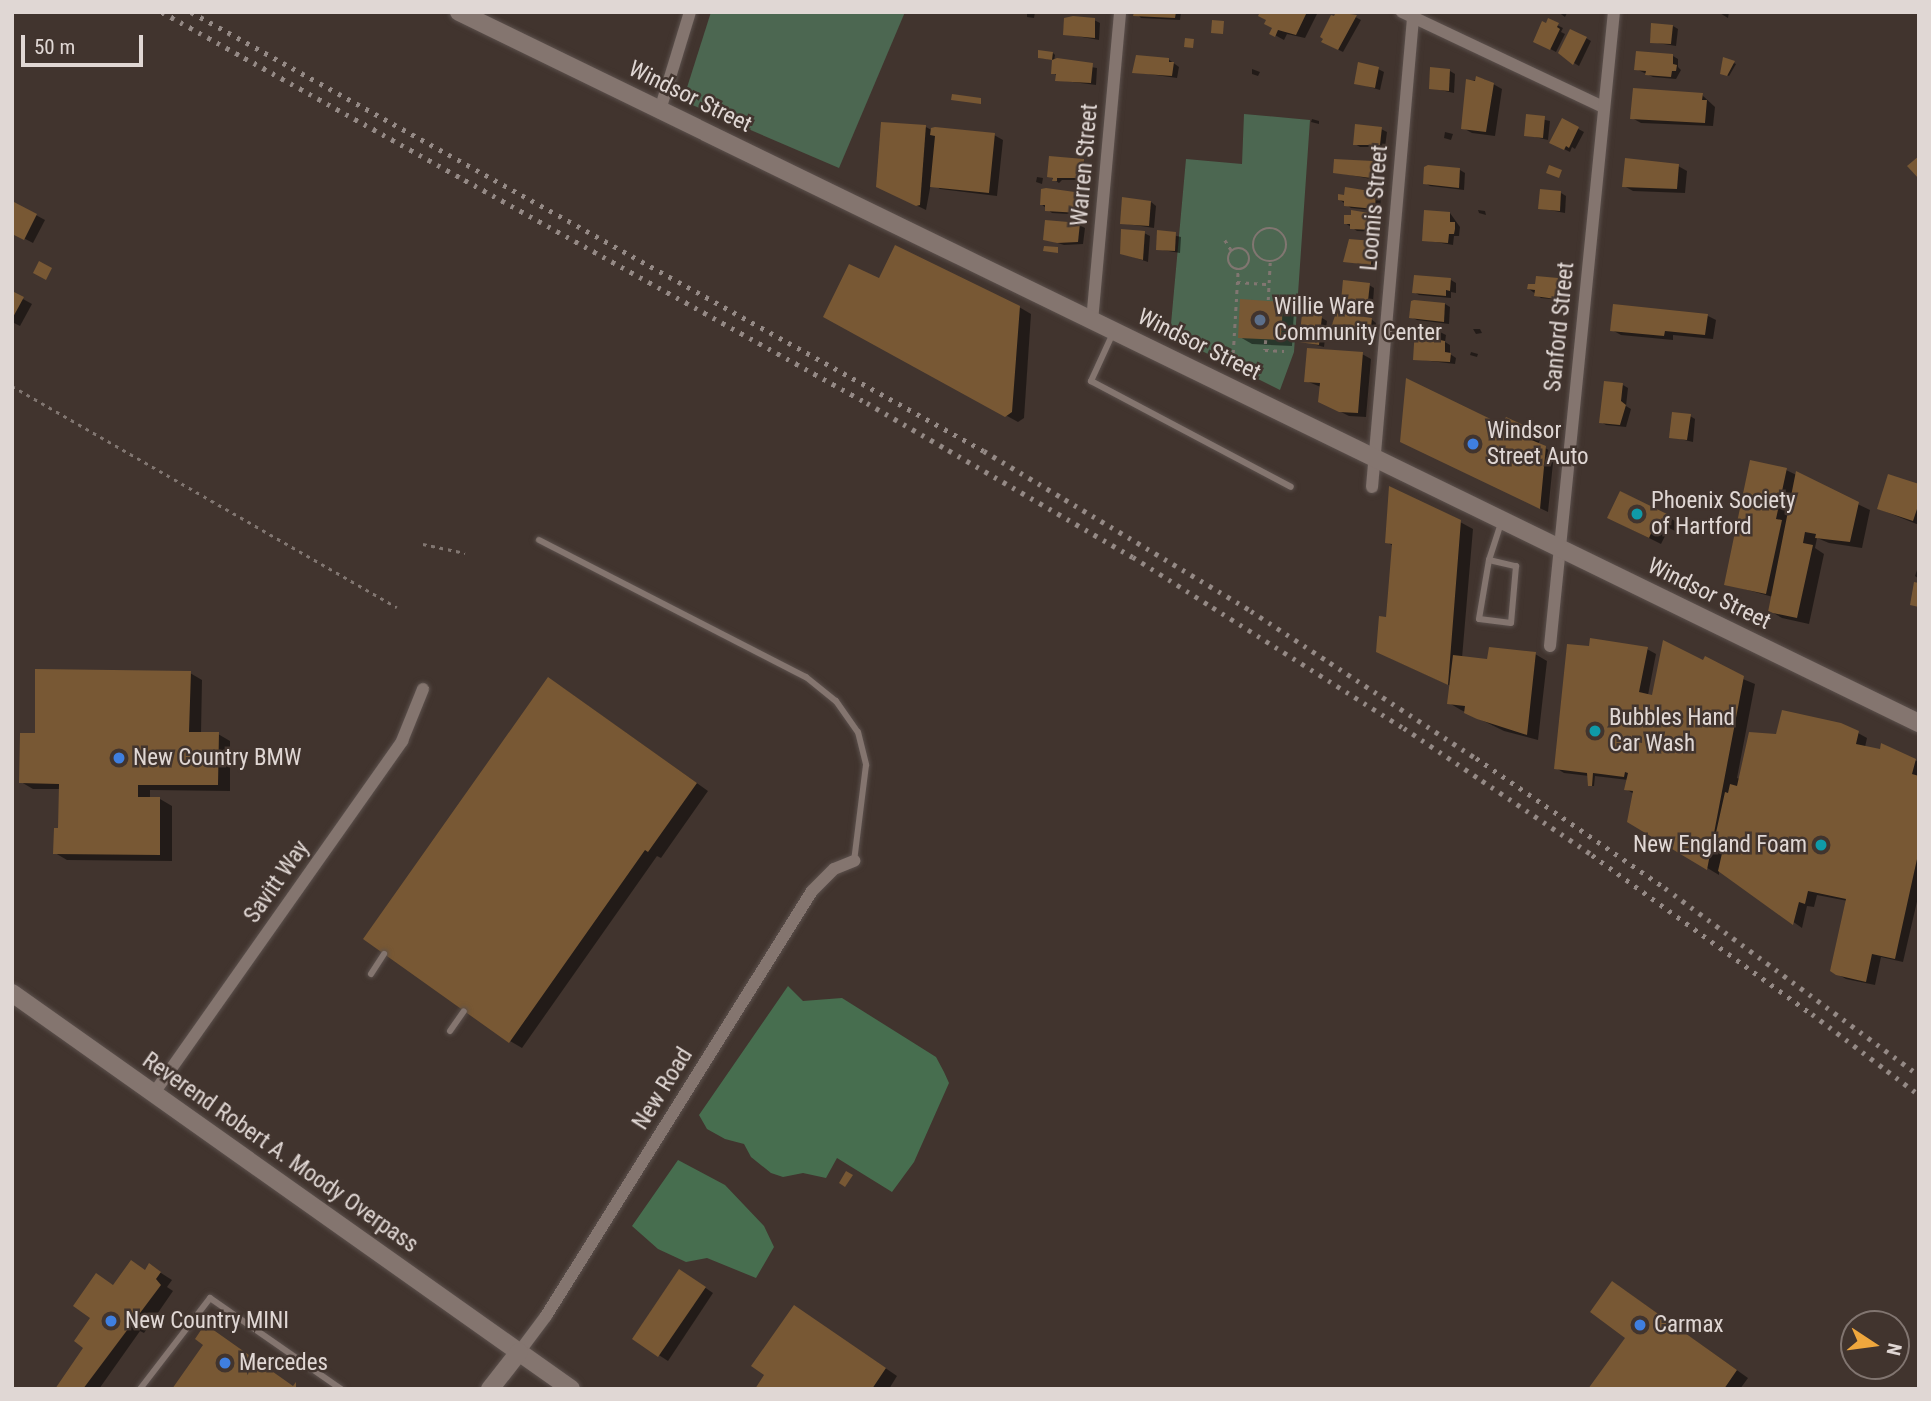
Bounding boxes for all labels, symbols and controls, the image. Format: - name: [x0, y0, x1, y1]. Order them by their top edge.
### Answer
- scale bar: [24, 21, 147, 65]
- text: 50 m: [34, 35, 75, 59]
- street label: Windsor Street: [624, 55, 756, 139]
- street label: Warren Street: [1066, 102, 1104, 228]
- street label: Loomis Street: [1356, 144, 1394, 272]
- street label: Sanford Street: [1539, 261, 1581, 393]
- place label: Willie Ware Community Center: [1274, 293, 1442, 347]
- street label: Windsor Street: [1133, 303, 1265, 387]
- marker: Willie Ware Community Center: [1252, 312, 1268, 328]
- place label: Windsor Street Auto: [1487, 417, 1589, 471]
- marker: Windsor Street Auto: [1465, 436, 1481, 452]
- place label: Phoenix Society of Hartford: [1651, 487, 1796, 541]
- marker: Phoenix Society of Hartford: [1629, 506, 1645, 522]
- street label: Windsor Street: [1643, 552, 1775, 636]
- place label: Bubbles Hand Car Wash: [1609, 704, 1735, 758]
- marker: Bubbles Hand Car Wash: [1587, 723, 1603, 739]
- place label: New Country BMW: [133, 744, 301, 772]
- marker: New Country BMW: [111, 750, 127, 766]
- place label: New England Foam: [1633, 831, 1807, 859]
- street label: Savitt Way: [239, 835, 315, 929]
- marker: New England Foam: [1813, 837, 1829, 853]
- street label: New Road: [627, 1043, 699, 1135]
- street label: Reverend Robert A. Moody Overpass: [137, 1047, 423, 1259]
- place label: New Country MINI: [125, 1307, 289, 1335]
- north arrow: [1840, 1310, 1910, 1380]
- place label: Carmax: [1654, 1311, 1723, 1339]
- marker: New Country MINI: [103, 1313, 119, 1329]
- marker: Carmax: [1632, 1317, 1648, 1333]
- text: N: [1881, 1341, 1907, 1358]
- place label: Mercedes: [239, 1349, 328, 1377]
- marker: Mercedes: [217, 1355, 233, 1371]

